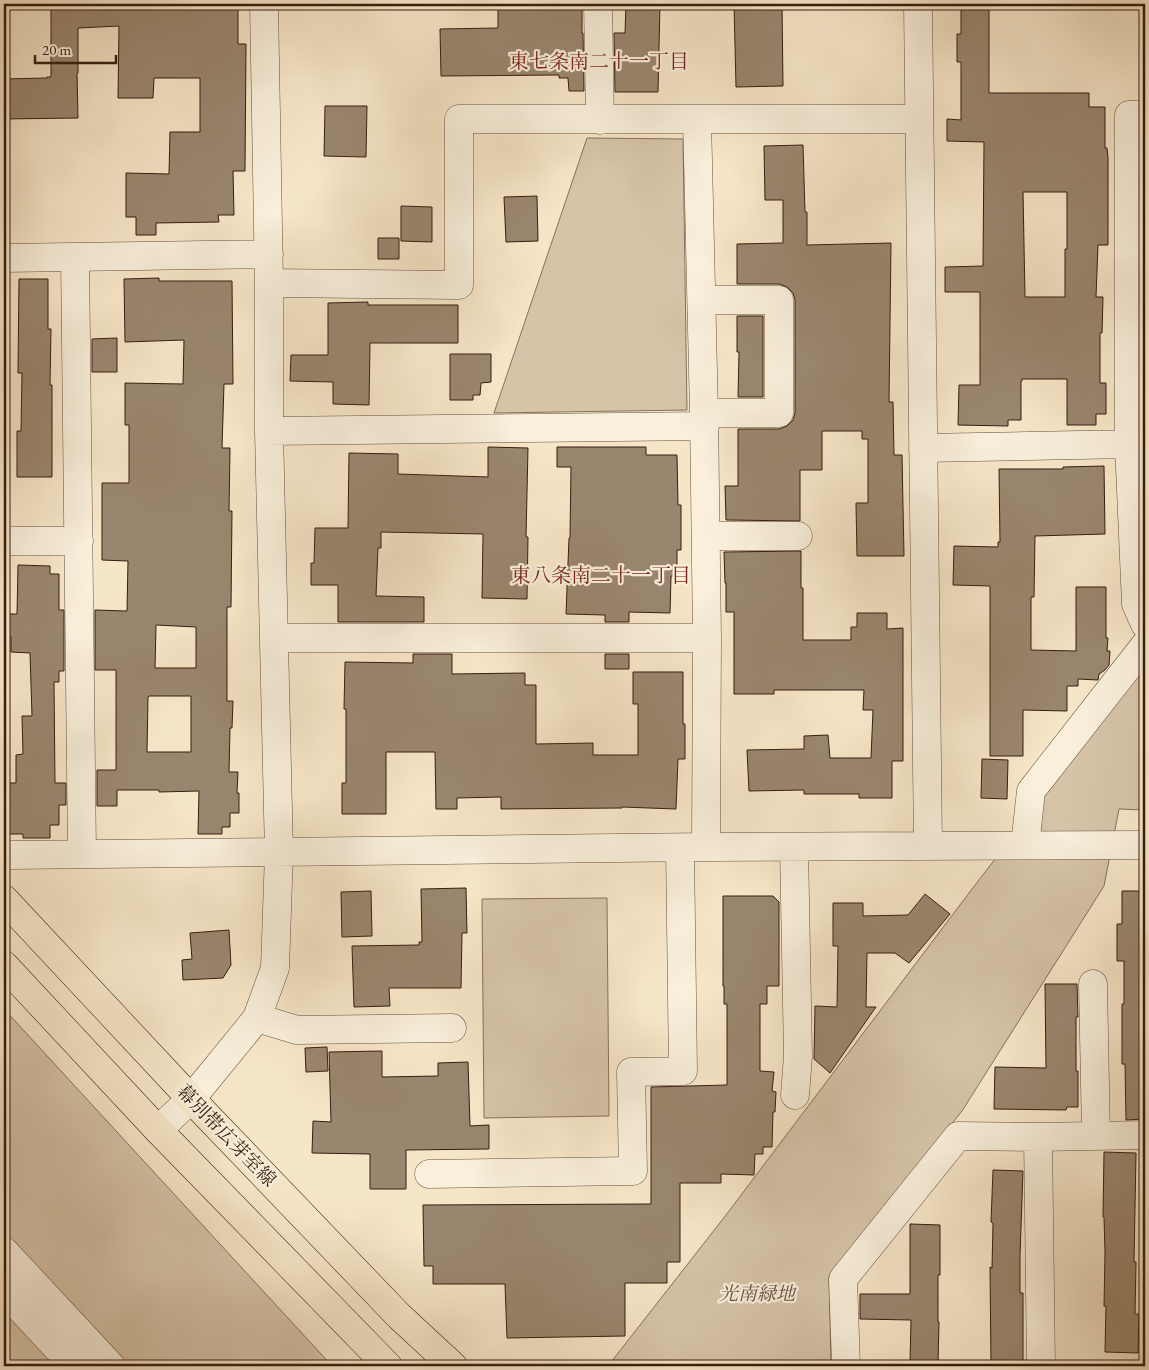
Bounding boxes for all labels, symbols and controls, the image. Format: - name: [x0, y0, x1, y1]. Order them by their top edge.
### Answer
- scale bar: [35, 32, 116, 64]
- text: 20 m: [42, 40, 71, 59]
- district label: 東七条南二十一丁目: [509, 48, 689, 74]
- district label: 東八条南二十一丁目: [511, 562, 691, 588]
- street label: 幕別帯広芽室線: [171, 1079, 282, 1192]
- park label: 光南緑地: [719, 1281, 797, 1306]

